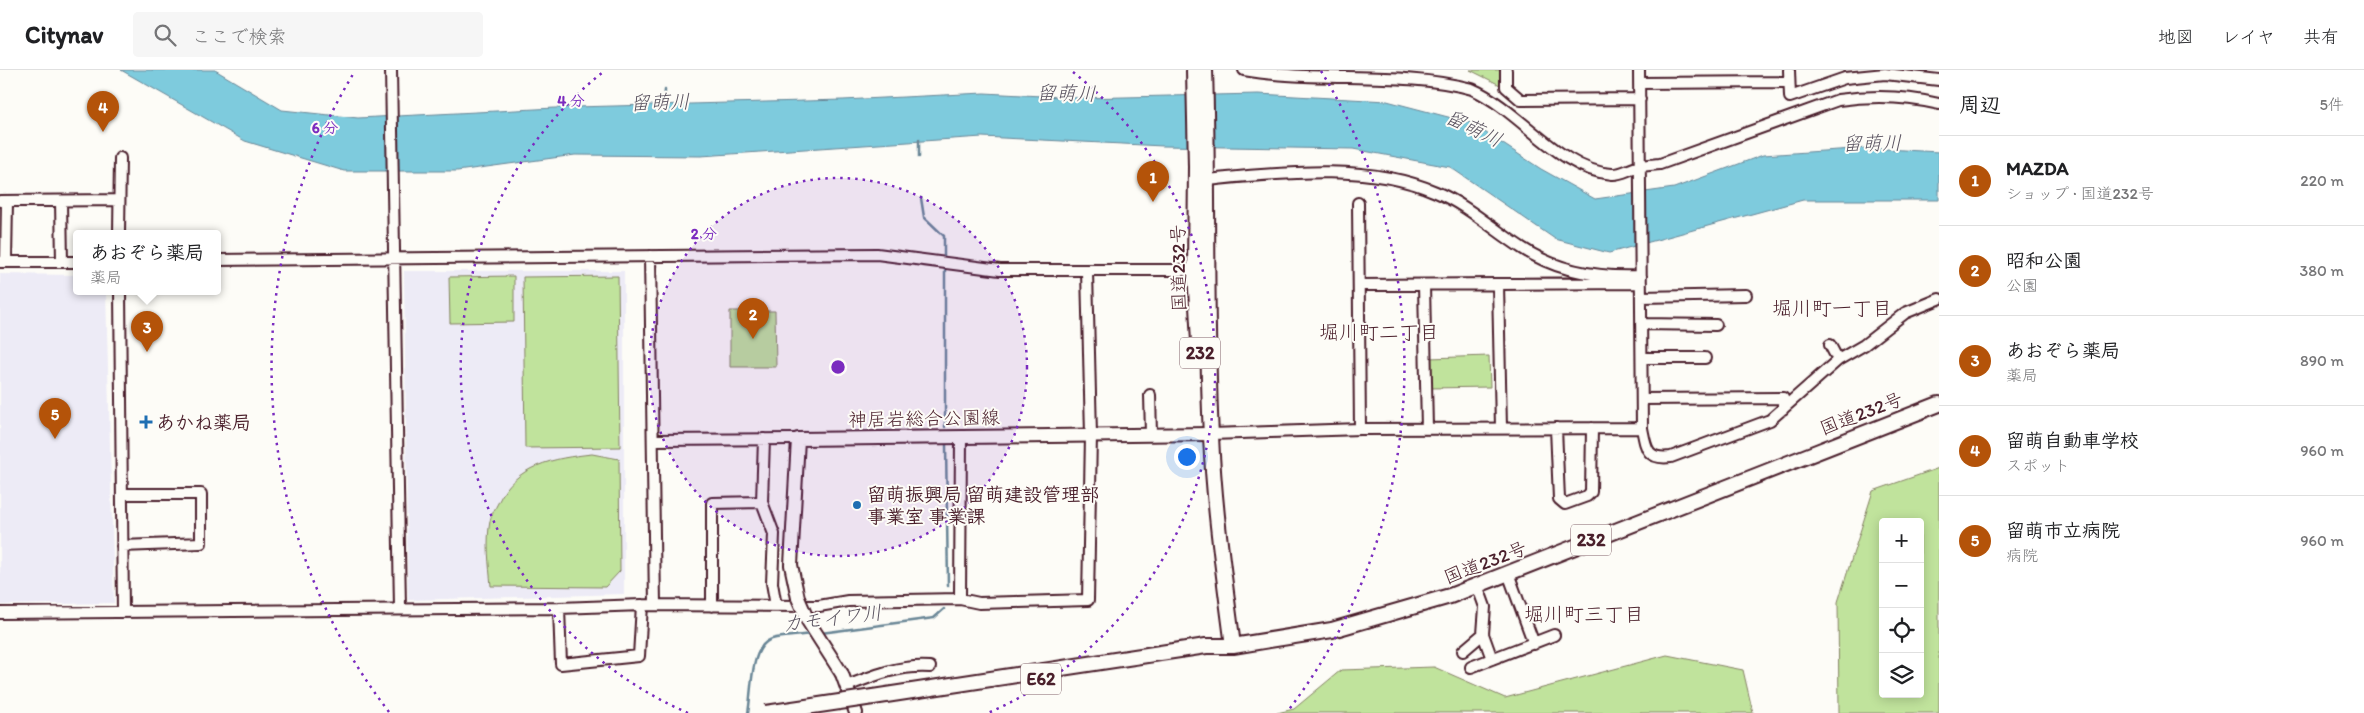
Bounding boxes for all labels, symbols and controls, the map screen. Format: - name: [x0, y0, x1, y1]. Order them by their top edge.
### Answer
- search box: [133, 12, 483, 57]
- text: Citynav: [25, 20, 103, 49]
- icon: search: [151, 21, 179, 49]
- text: ここで検索: [191, 25, 286, 48]
- text: 地図: [2158, 26, 2194, 48]
- text: レイヤ: [2222, 26, 2275, 48]
- text: 共有: [2303, 26, 2339, 48]
- water label: 留萌川: [1036, 80, 1096, 106]
- water label: 留萌川: [630, 89, 690, 115]
- pin: 4: [87, 91, 119, 132]
- text: 4 分: [557, 92, 585, 110]
- text: 周辺: [1959, 92, 2001, 117]
- text: 5件: [2320, 95, 2344, 114]
- water label: 留萌川: [1442, 104, 1506, 152]
- text: 6 分: [312, 119, 338, 137]
- water label: 留萌川: [1842, 130, 1902, 156]
- text: MAZDA: [2006, 157, 2069, 180]
- pin: 1: [1137, 161, 1169, 202]
- text: 1: [1971, 171, 1979, 190]
- text: 220 m: [2300, 171, 2344, 190]
- text: ショップ · 国道232号: [2006, 184, 2154, 203]
- street label: 国道232号: [1166, 224, 1191, 312]
- text: 2 分: [691, 225, 717, 243]
- popup: [73, 230, 221, 295]
- text: あおぞら薬局: [90, 241, 204, 264]
- text: 昭和公園: [2006, 249, 2082, 272]
- text: 2: [1971, 261, 1979, 280]
- text: 380 m: [2300, 261, 2344, 280]
- text: 薬局: [90, 268, 122, 287]
- text: 公園: [2006, 276, 2038, 295]
- district label: 堀川町一丁目: [1772, 296, 1892, 320]
- pin: 2: [737, 298, 769, 339]
- pin: 3: [131, 311, 163, 352]
- district label: 堀川町二丁目: [1319, 320, 1439, 344]
- road number: 232: [1180, 338, 1220, 368]
- text: あおぞら薬局: [2006, 339, 2120, 362]
- text: 3: [1971, 351, 1979, 370]
- text: 890 m: [2300, 351, 2344, 370]
- centre of rings: [829, 358, 847, 376]
- text: 薬局: [2006, 366, 2038, 385]
- street label: 国道232号: [1816, 387, 1906, 440]
- pin: 5: [39, 398, 71, 439]
- street label: 神居岩総合公園線: [848, 406, 1000, 431]
- place label: あかね薬局: [156, 411, 251, 434]
- marker: あかね薬局: [140, 416, 152, 428]
- text: 留萌自動車学校: [2006, 429, 2139, 452]
- text: 4: [1970, 441, 1980, 460]
- text: 960 m: [2300, 441, 2344, 460]
- your location: [1174, 444, 1200, 470]
- text: スポット: [2006, 456, 2070, 475]
- place label: 留萌振興局 留萌建設管理部 事業室 事業課: [867, 483, 1099, 528]
- marker: 留萌振興局 留萌建設管理部 事業室 事業課: [851, 499, 863, 511]
- map controls: [1879, 518, 1924, 698]
- button: +: [1879, 518, 1924, 563]
- text: 留萌市立病院: [2006, 519, 2120, 542]
- road number: 232: [1571, 524, 1611, 556]
- text: 5: [1971, 531, 1979, 550]
- text: 960 m: [2300, 531, 2344, 550]
- street label: 国道232号: [1440, 536, 1530, 589]
- text: 病院: [2006, 546, 2038, 565]
- button: −: [1879, 563, 1924, 608]
- water label: カモイワ川: [781, 600, 883, 636]
- district label: 堀川町三丁目: [1524, 602, 1644, 626]
- button: locate: [1879, 608, 1924, 653]
- button: layers: [1879, 653, 1924, 698]
- road number: E62: [1021, 664, 1061, 694]

